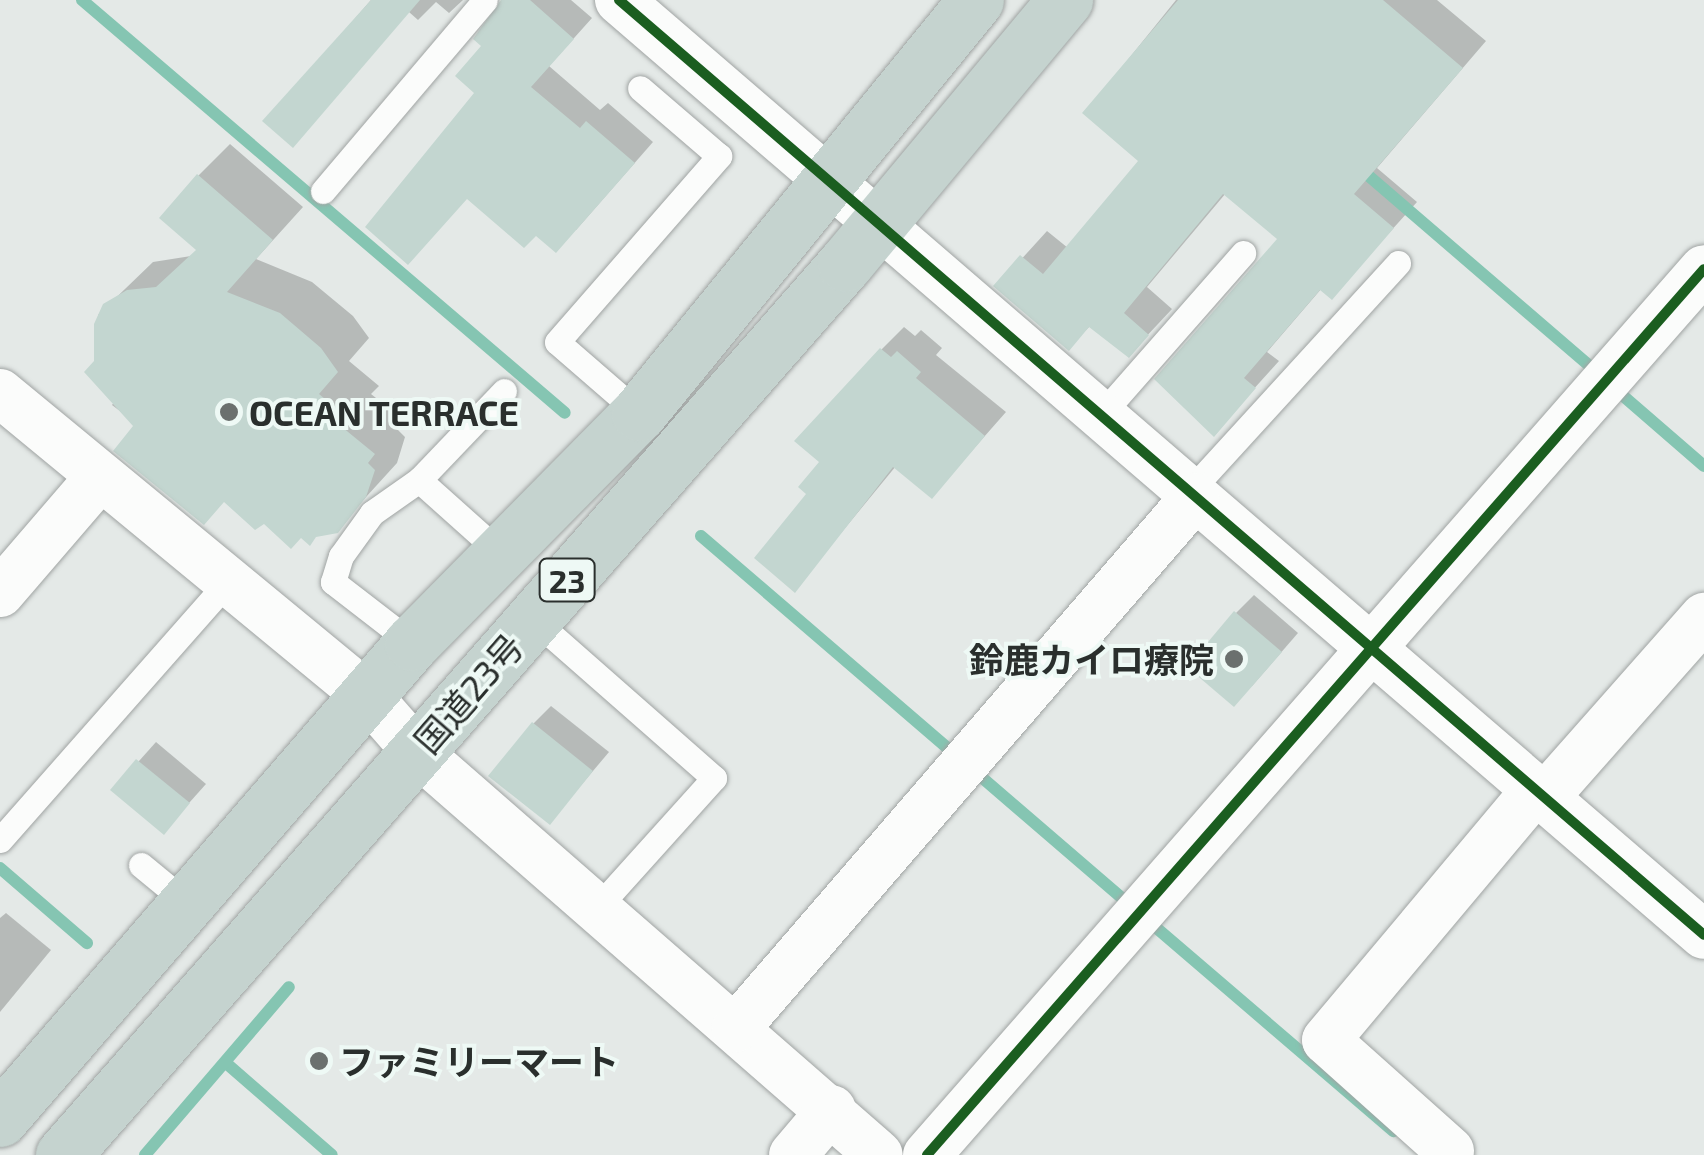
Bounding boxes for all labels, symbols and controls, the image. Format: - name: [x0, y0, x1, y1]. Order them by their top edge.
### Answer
- place label: OCEAN TERRACE: [249, 391, 520, 433]
- marker: OCEAN TERRACE: [218, 401, 240, 423]
- road number: 23: [537, 553, 597, 607]
- street label: 国道23号: [405, 625, 531, 761]
- place label: 鈴鹿カイロ療院: [969, 638, 1214, 680]
- marker: 鈴鹿カイロ療院: [1223, 648, 1245, 670]
- place label: ファミリーマート: [339, 1040, 619, 1082]
- marker: ファミリーマート: [308, 1050, 330, 1072]

